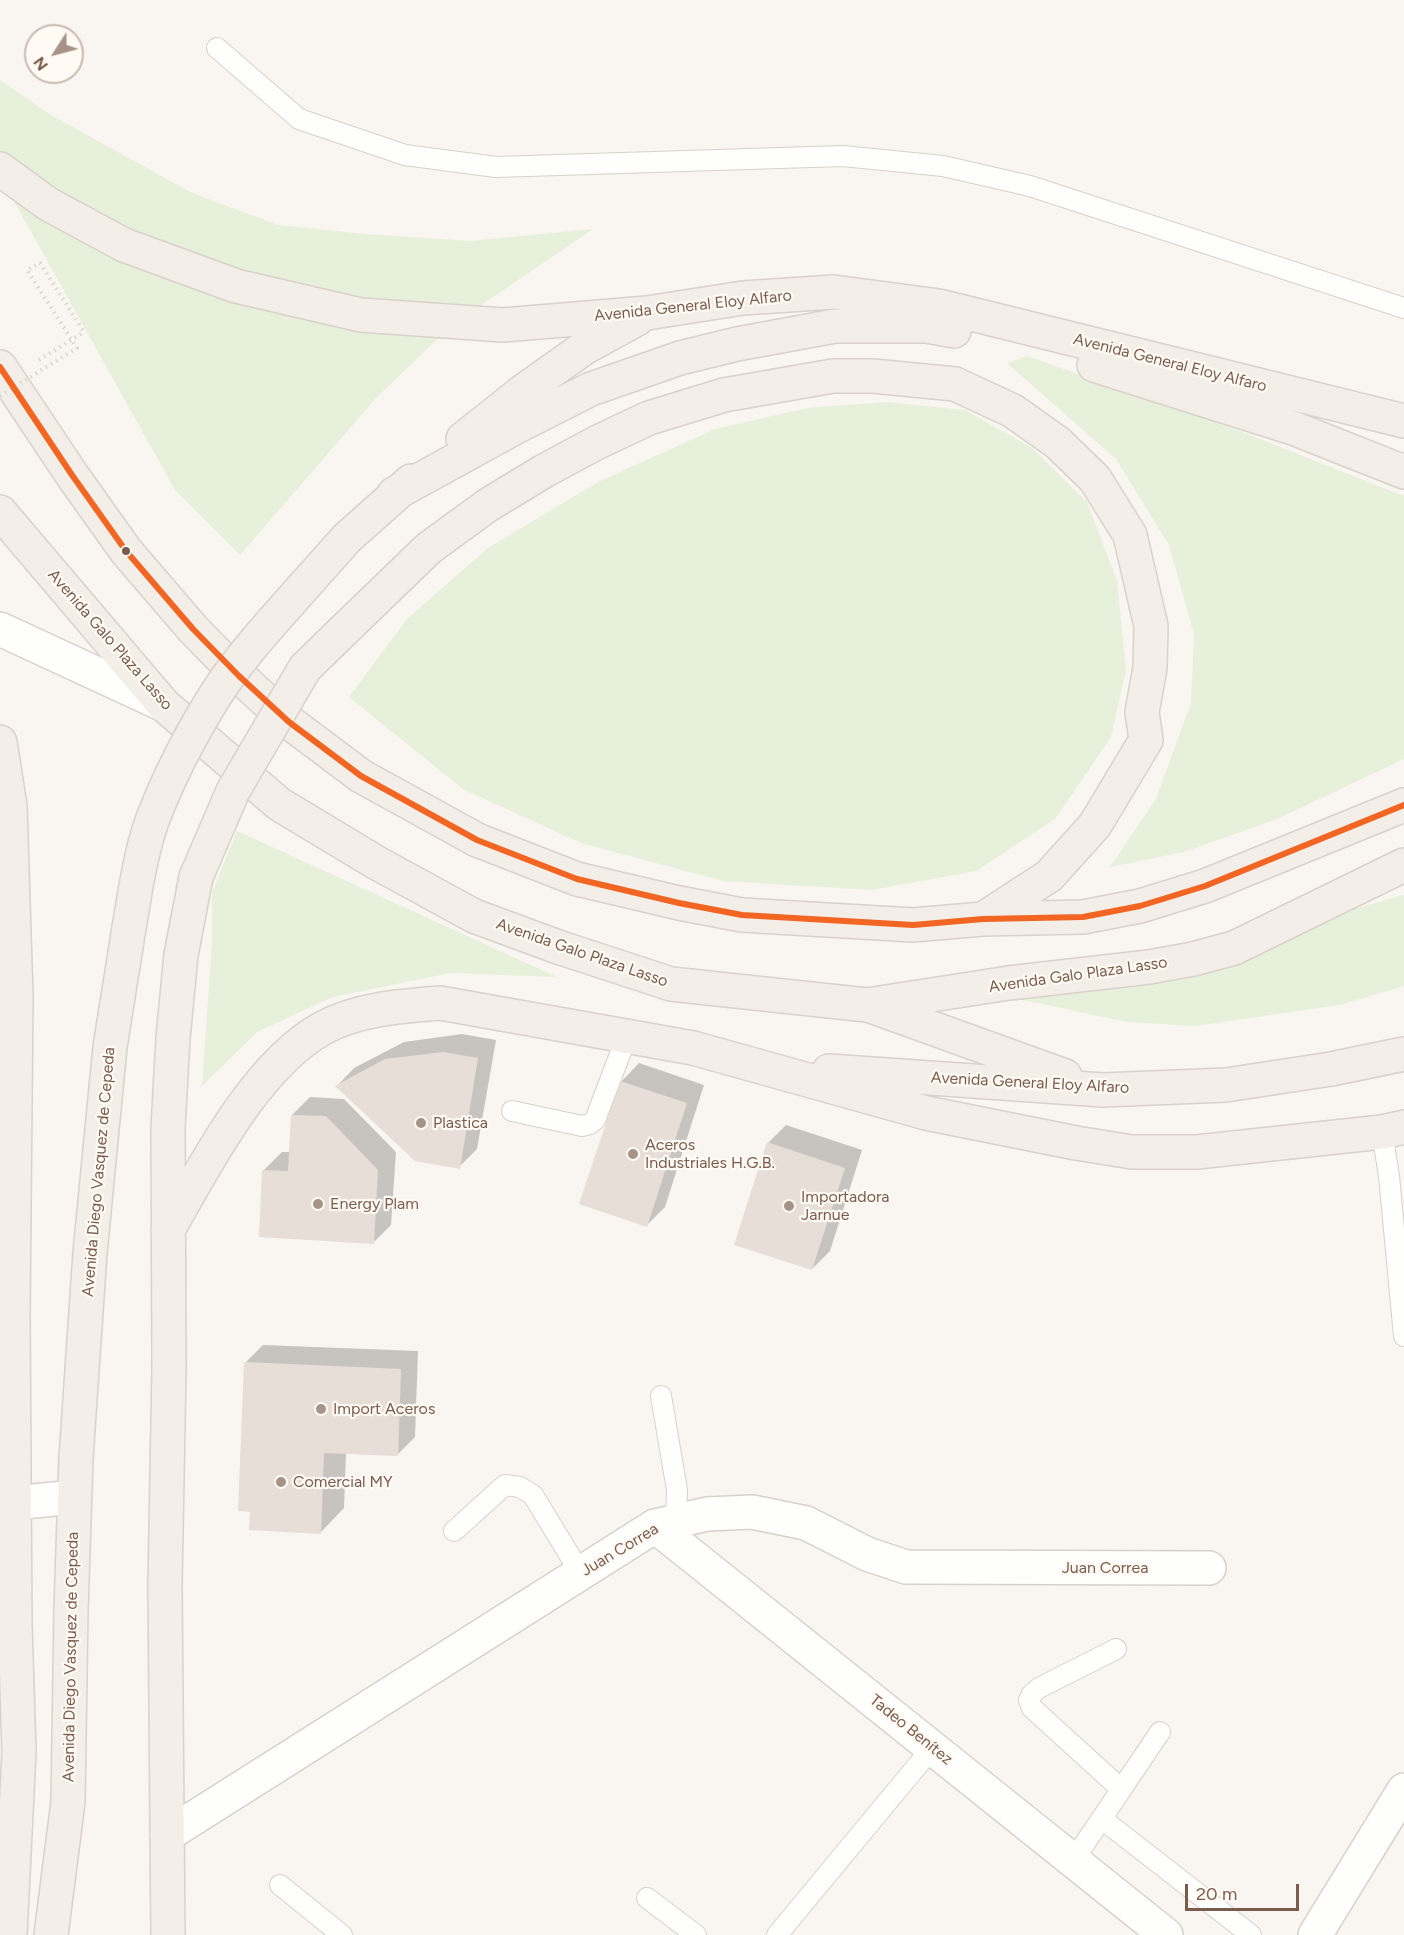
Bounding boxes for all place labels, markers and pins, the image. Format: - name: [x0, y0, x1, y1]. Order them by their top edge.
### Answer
- unlabelled marker: [120, 545, 132, 557]
- place label: Plastica: [433, 1113, 488, 1133]
- marker: Plastica: [414, 1116, 428, 1130]
- place label: Aceros Industriales H.G.B.: [645, 1135, 775, 1173]
- marker: Aceros Industriales H.G.B.: [626, 1147, 640, 1161]
- place label: Importadora Jarnue: [801, 1187, 889, 1225]
- place label: Energy Plam: [330, 1194, 419, 1214]
- marker: Energy Plam: [311, 1197, 325, 1211]
- marker: Importadora Jarnue: [782, 1199, 796, 1213]
- place label: Import Aceros: [333, 1399, 435, 1419]
- marker: Import Aceros: [314, 1402, 328, 1416]
- place label: Comercial MY: [293, 1472, 393, 1492]
- marker: Comercial MY: [274, 1475, 288, 1489]

